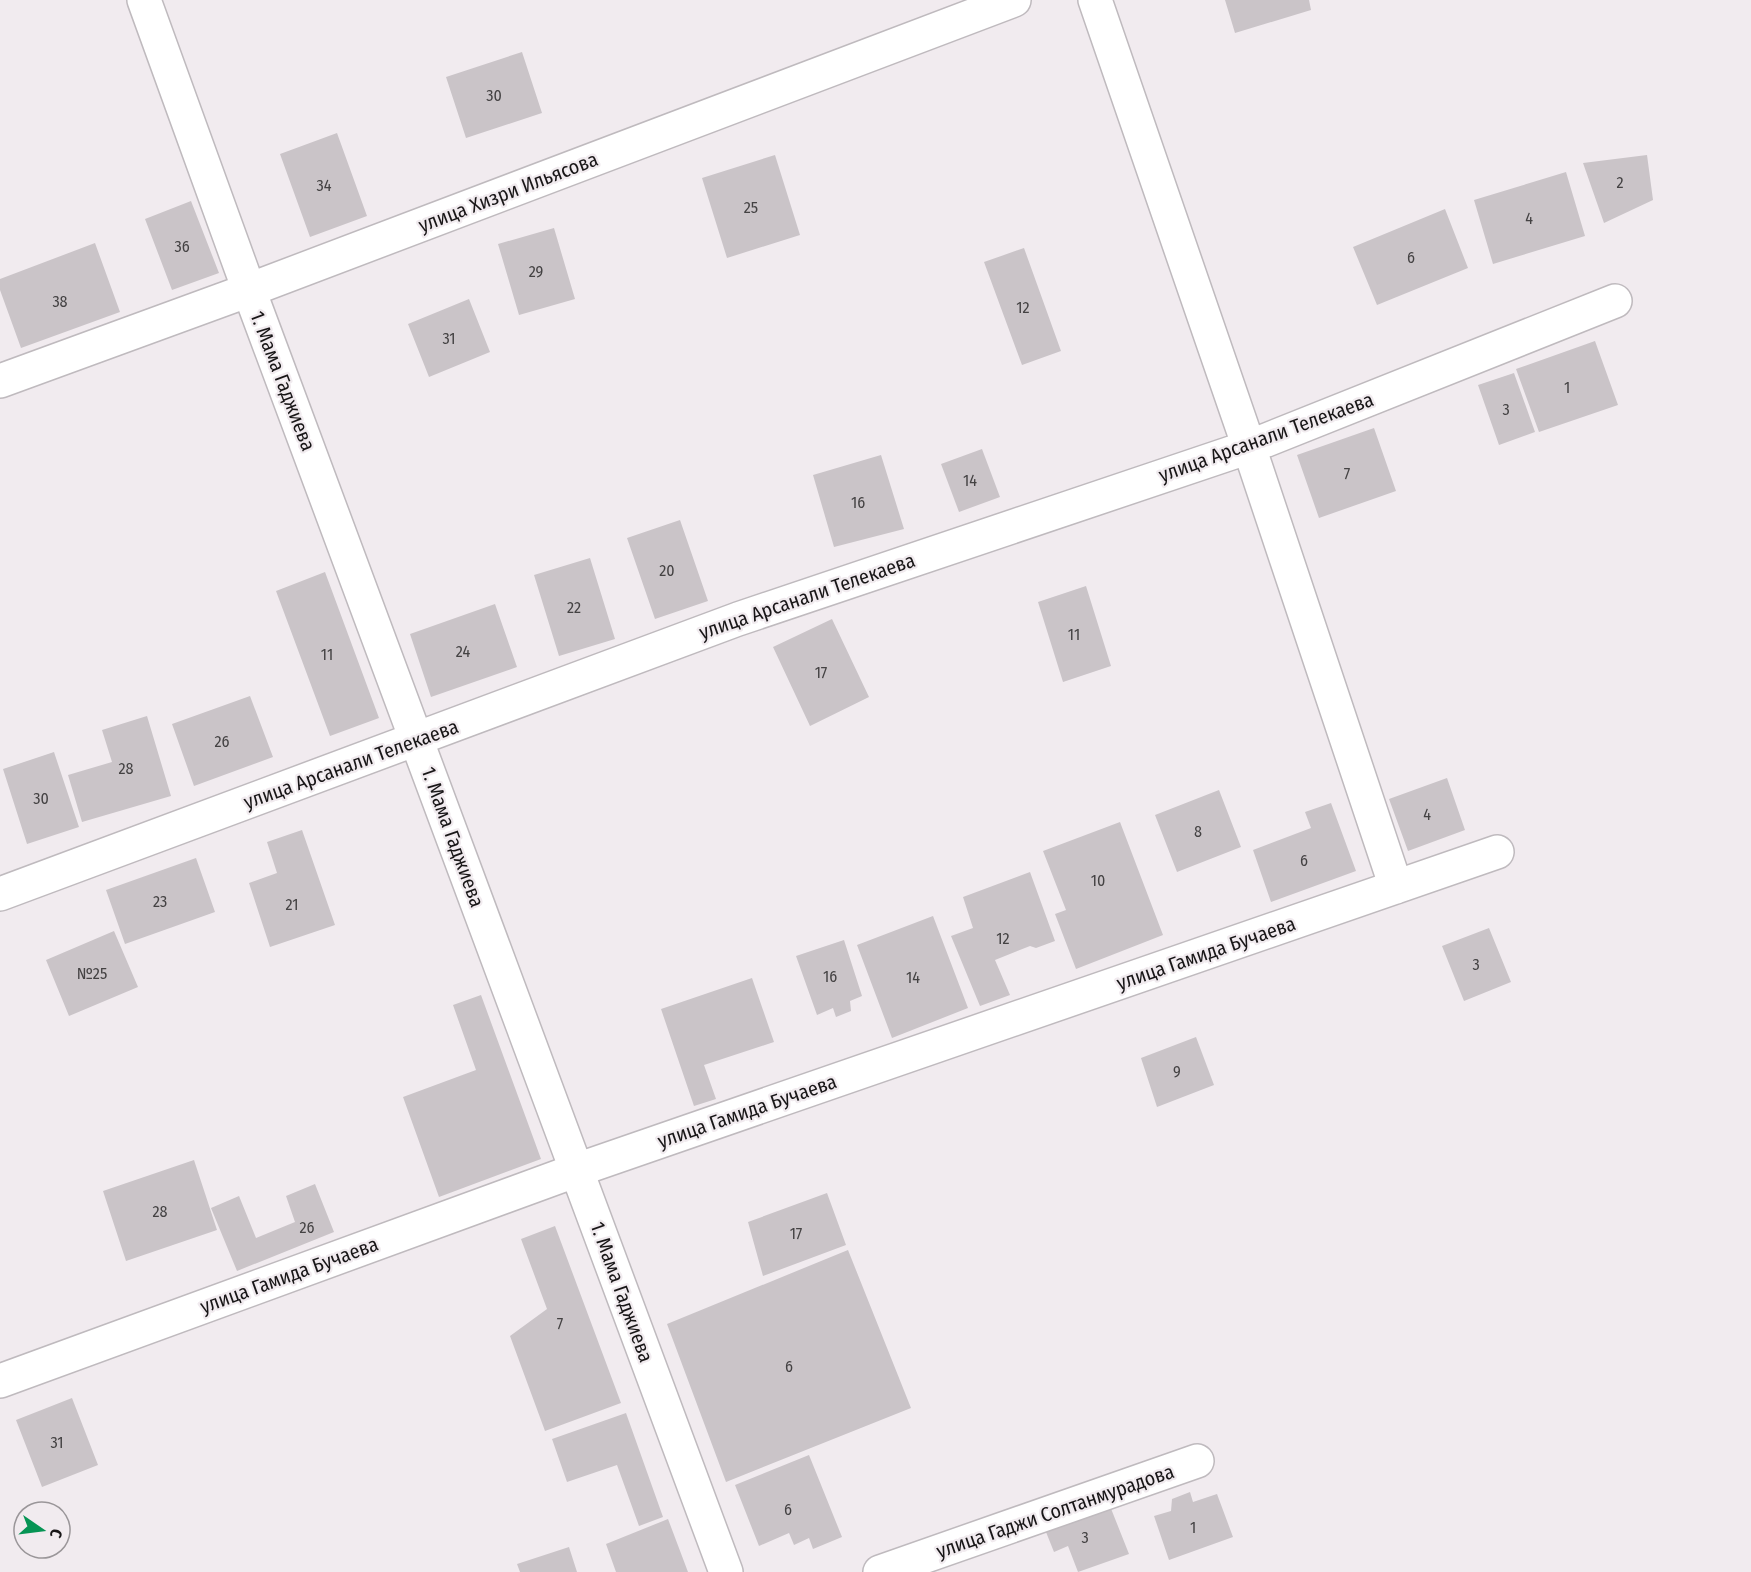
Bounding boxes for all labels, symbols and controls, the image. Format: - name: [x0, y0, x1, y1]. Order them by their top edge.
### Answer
- house number: 30: [486, 86, 502, 105]
- street label: улица Хизри Ильясова: [415, 147, 601, 237]
- house number: 2: [1616, 173, 1624, 192]
- house number: 34: [317, 176, 332, 195]
- house number: 25: [744, 198, 758, 217]
- house number: 4: [1525, 209, 1533, 228]
- house number: 36: [174, 237, 190, 256]
- house number: 6: [1407, 248, 1415, 267]
- house number: 29: [529, 262, 544, 281]
- house number: 38: [52, 292, 68, 311]
- house number: 12: [1016, 298, 1030, 317]
- street label: 1. Мама Гаджиева: [245, 308, 321, 454]
- house number: 31: [442, 329, 456, 348]
- house number: 1: [1564, 378, 1570, 397]
- street label: улица Арсанали Телекаева: [1155, 387, 1377, 487]
- house number: 3: [1502, 400, 1510, 419]
- house number: 7: [1344, 464, 1351, 483]
- house number: 14: [963, 471, 977, 490]
- house number: 16: [851, 493, 865, 512]
- street label: улица Арсанали Телекаева: [696, 548, 918, 644]
- house number: 20: [659, 561, 675, 580]
- house number: 22: [567, 598, 581, 617]
- house number: 11: [1068, 625, 1080, 644]
- house number: 24: [456, 642, 470, 661]
- house number: 11: [321, 645, 333, 664]
- house number: 17: [815, 663, 828, 682]
- street label: улица Арсанали Телекаева: [240, 714, 462, 814]
- house number: 26: [215, 732, 230, 751]
- house number: 28: [118, 759, 134, 778]
- street label: 1. Мама Гаджиева: [416, 764, 490, 910]
- house number: 30: [33, 789, 49, 808]
- house number: 4: [1423, 805, 1431, 824]
- house number: 8: [1194, 822, 1202, 841]
- house number: 6: [1300, 851, 1308, 870]
- house number: 10: [1091, 871, 1105, 890]
- house number: 23: [153, 892, 167, 911]
- house number: 21: [286, 895, 298, 914]
- street label: улица Гамида Бучаева: [1113, 911, 1299, 995]
- house number: 12: [996, 929, 1010, 948]
- house number: 3: [1472, 955, 1480, 974]
- house number: №25: [77, 964, 107, 983]
- house number: 16: [823, 967, 837, 986]
- house number: 14: [906, 968, 920, 987]
- house number: 9: [1173, 1062, 1181, 1081]
- street label: улица Гамида Бучаева: [654, 1069, 840, 1153]
- house number: 28: [152, 1202, 168, 1221]
- house number: 26: [300, 1218, 315, 1237]
- street label: 1. Мама Гаджиева: [585, 1219, 659, 1365]
- house number: 17: [790, 1224, 803, 1243]
- street label: улица Гамида Бучаева: [197, 1232, 381, 1318]
- house number: 7: [557, 1314, 564, 1333]
- house number: 6: [785, 1357, 793, 1376]
- house number: 31: [50, 1433, 64, 1452]
- street label: улица Гаджи Солтанмурадова: [933, 1459, 1177, 1563]
- north arrow: [12, 1500, 72, 1560]
- house number: 6: [784, 1500, 792, 1519]
- house number: 1: [1190, 1518, 1196, 1537]
- text: С: [46, 1527, 66, 1540]
- house number: 3: [1081, 1528, 1089, 1547]

